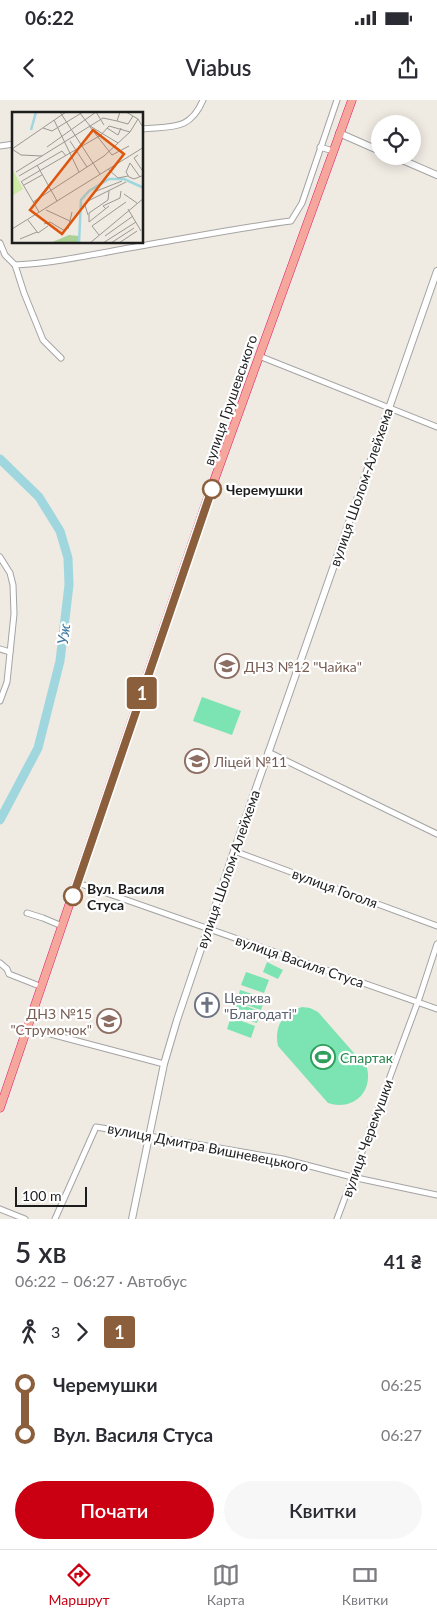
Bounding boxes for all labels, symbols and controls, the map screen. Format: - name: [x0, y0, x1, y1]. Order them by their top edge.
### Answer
- text: 06:22: [25, 6, 74, 29]
- icon: back: [15, 54, 43, 82]
- text: Viabus: [186, 54, 251, 81]
- icon: share: [394, 54, 422, 82]
- inset map: [12, 112, 144, 244]
- map controls: [371, 115, 421, 165]
- button: locate: [371, 115, 421, 165]
- street label: вулиця Грушевського: [200, 332, 260, 467]
- street label: вулиця Шолом-Алейхема: [326, 406, 396, 568]
- marker: Черемушки: [202, 479, 222, 499]
- place label: Черемушки: [226, 481, 303, 498]
- water label: Уж: [53, 623, 73, 645]
- school or university icon: ДНЗ №12 "Чайка": [214, 653, 240, 679]
- place label: ДНЗ №12 "Чайка": [244, 658, 362, 675]
- line badge: 1: [126, 677, 158, 709]
- text: 1: [137, 682, 147, 704]
- school or university icon: Ліцей №11: [184, 748, 210, 774]
- place label: Ліцей №11: [213, 753, 287, 770]
- street label: вулиця Шолом-Алейхема: [193, 788, 263, 950]
- street label: вулиця Гоголя: [290, 865, 380, 911]
- place label: Вул. Василя Стуса: [87, 880, 164, 913]
- marker: Вул. Василя Стуса: [63, 886, 83, 906]
- street label: вулиця Василя Стуса: [234, 931, 366, 991]
- place label: Церква "Благодаті": [224, 989, 297, 1022]
- church icon: Церква "Благодаті": [194, 992, 220, 1018]
- place label: ДНЗ №15 "Струмочок": [10, 1005, 92, 1038]
- school or university icon: ДНЗ №15 "Струмочок": [96, 1008, 122, 1034]
- sports icon: Спартак: [310, 1044, 336, 1070]
- place label: Спартак: [340, 1049, 394, 1066]
- street label: вулиця Черемушки: [338, 1077, 396, 1199]
- street label: вулиця Дмитра Вишневецького: [106, 1119, 310, 1175]
- scale bar: [15, 1184, 88, 1207]
- text: 100 m: [22, 1187, 61, 1204]
- text: 5 хв: [15, 1235, 67, 1269]
- text: 41 ₴: [384, 1250, 422, 1273]
- text: 06:22 – 06:27 · Автобус: [15, 1271, 187, 1290]
- icon: walk: [15, 1318, 43, 1346]
- icon: forward: [68, 1318, 96, 1346]
- text: 1: [114, 1321, 125, 1343]
- text: 3: [51, 1322, 60, 1341]
- text: Черемушки: [53, 1373, 157, 1396]
- text: 06:25: [381, 1375, 422, 1394]
- text: Вул. Василя Стуса: [53, 1423, 213, 1446]
- text: 06:27: [381, 1425, 422, 1444]
- button: Почати: [15, 1481, 214, 1539]
- button: Квитки: [224, 1481, 422, 1539]
- tab: Маршрут: [49, 1561, 110, 1608]
- tab: Карта: [207, 1561, 245, 1608]
- tab: Квитки: [342, 1561, 388, 1608]

